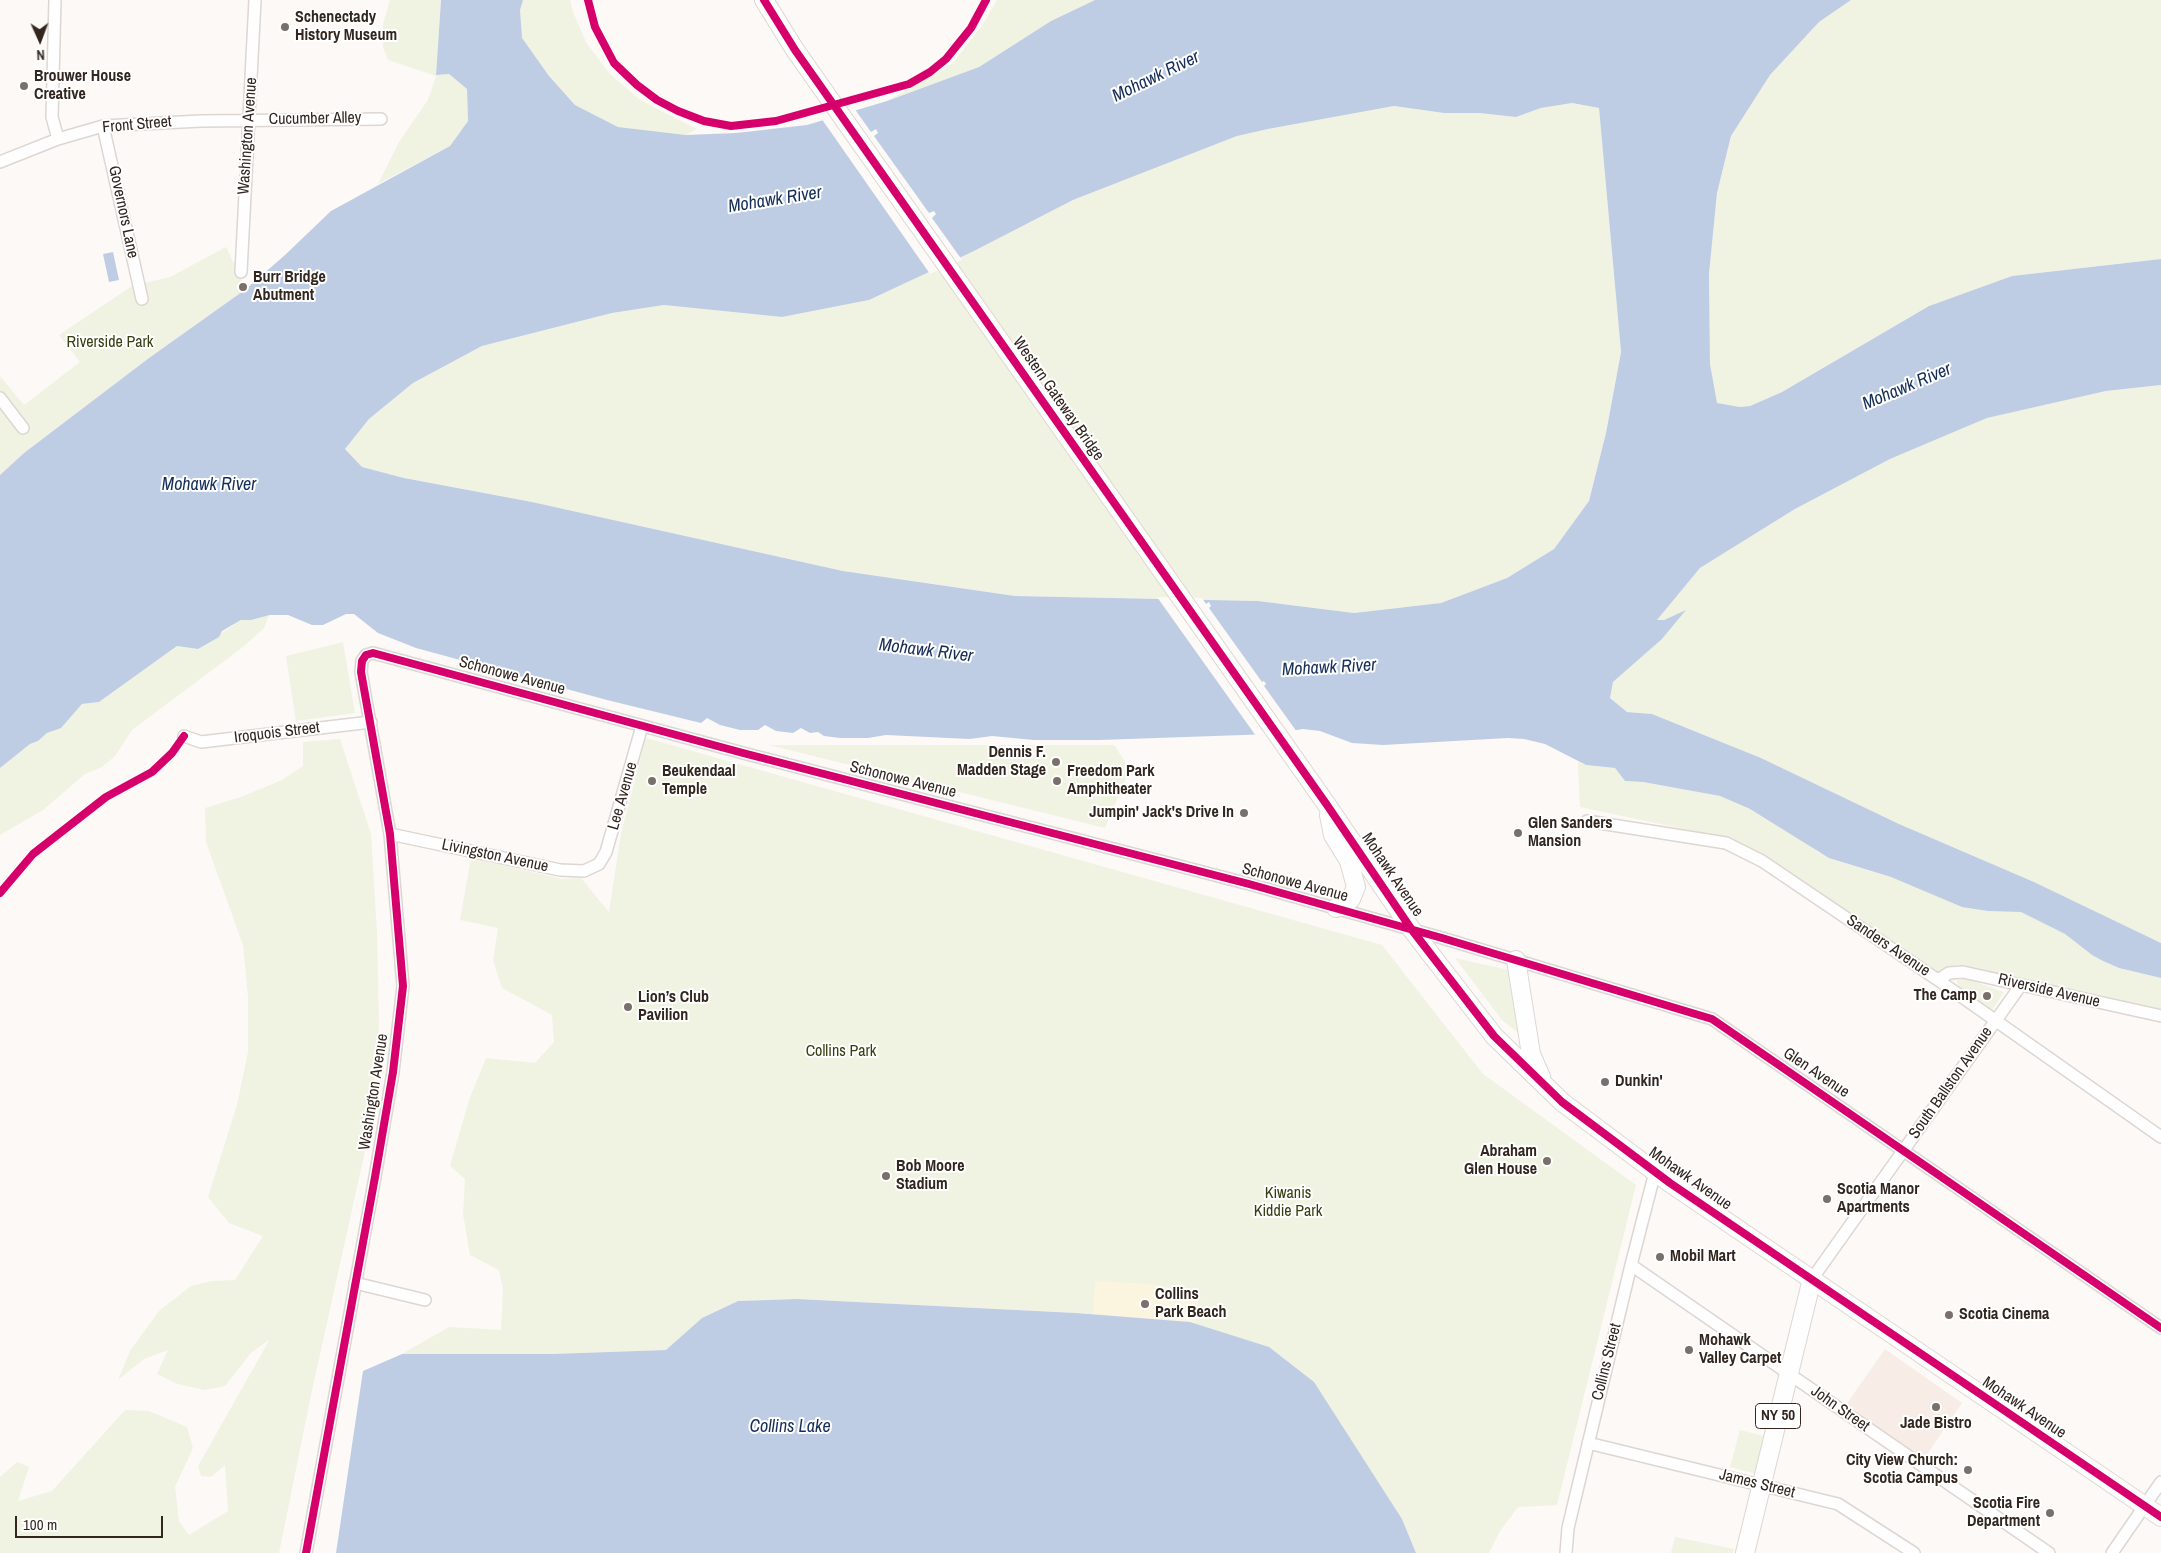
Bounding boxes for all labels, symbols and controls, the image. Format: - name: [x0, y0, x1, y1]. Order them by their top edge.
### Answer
- place label: Schenectady History Museum: [295, 8, 397, 46]
- north arrow: [15, 15, 65, 65]
- marker: Schenectady History Museum: [279, 21, 291, 33]
- text: N: [36, 46, 45, 64]
- water label: Mohawk River: [1109, 47, 1203, 107]
- place label: Brouwer House Creative: [34, 67, 131, 105]
- street label: Washington Avenue: [234, 77, 262, 195]
- marker: Brouwer House Creative: [18, 80, 30, 92]
- street label: Cucumber Alley: [269, 109, 361, 129]
- street label: Front Street: [102, 112, 172, 138]
- street label: Governors Lane: [104, 164, 142, 260]
- water label: Mohawk River: [727, 182, 823, 218]
- place label: Burr Bridge Abutment: [253, 268, 326, 306]
- marker: Burr Bridge Abutment: [237, 281, 249, 293]
- park label: Riverside Park: [67, 333, 153, 353]
- street label: Western Gateway Bridge: [1008, 334, 1108, 464]
- water label: Mohawk River: [1859, 359, 1955, 415]
- water label: Mohawk River: [162, 474, 256, 496]
- water label: Mohawk River: [878, 635, 974, 667]
- street label: Schonowe Avenue: [457, 653, 567, 699]
- water label: Mohawk River: [1281, 655, 1377, 681]
- street label: Iroquois Street: [233, 718, 321, 748]
- place label: Dennis F. Madden Stage: [957, 743, 1046, 781]
- marker: Dennis F. Madden Stage: [1050, 756, 1062, 768]
- street label: Schonowe Avenue: [848, 757, 958, 803]
- street label: Lee Avenue: [604, 760, 642, 832]
- place label: Beukendaal Temple: [662, 762, 736, 800]
- place label: Freedom Park Amphitheater: [1067, 762, 1155, 800]
- marker: Beukendaal Temple: [646, 775, 658, 787]
- marker: Freedom Park Amphitheater: [1051, 775, 1063, 787]
- place label: Jumpin' Jack's Drive In: [1089, 803, 1234, 823]
- marker: Jumpin' Jack's Drive In: [1238, 807, 1250, 819]
- place label: Glen Sanders Mansion: [1528, 814, 1613, 852]
- marker: Glen Sanders Mansion: [1512, 827, 1524, 839]
- street label: Mohawk Avenue: [1357, 830, 1427, 920]
- street label: Livingston Avenue: [440, 835, 550, 877]
- street label: Schonowe Avenue: [1240, 860, 1350, 906]
- street label: Sanders Avenue: [1843, 911, 1933, 981]
- street label: Riverside Avenue: [1996, 970, 2102, 1012]
- place label: The Camp: [1914, 986, 1977, 1006]
- place label: Lion’s Club Pavilion: [638, 988, 709, 1026]
- marker: The Camp: [1981, 990, 1993, 1002]
- marker: Lion’s Club Pavilion: [622, 1001, 634, 1013]
- street label: South Ballston Avenue: [1905, 1023, 1997, 1143]
- street label: Washington Avenue: [355, 1032, 393, 1152]
- park label: Collins Park: [806, 1042, 876, 1062]
- street label: Glen Avenue: [1779, 1044, 1853, 1102]
- place label: Dunkin': [1615, 1072, 1663, 1092]
- marker: Dunkin': [1599, 1076, 1611, 1088]
- place label: Abraham Glen House: [1464, 1142, 1537, 1180]
- street label: Mohawk Avenue: [1645, 1143, 1735, 1215]
- marker: Abraham Glen House: [1541, 1155, 1553, 1167]
- place label: Bob Moore Stadium: [896, 1157, 965, 1195]
- marker: Bob Moore Stadium: [880, 1170, 892, 1182]
- place label: Scotia Manor Apartments: [1837, 1180, 1919, 1218]
- park label: Kiwanis Kiddie Park: [1254, 1184, 1322, 1222]
- marker: Scotia Manor Apartments: [1821, 1193, 1833, 1205]
- place label: Mobil Mart: [1670, 1247, 1736, 1267]
- marker: Mobil Mart: [1654, 1251, 1666, 1263]
- place label: Collins Park Beach: [1155, 1285, 1226, 1323]
- marker: Collins Park Beach: [1139, 1298, 1151, 1310]
- place label: Scotia Cinema: [1959, 1305, 2049, 1325]
- marker: Scotia Cinema: [1943, 1309, 1955, 1321]
- street label: Collins Street: [1588, 1321, 1626, 1403]
- place label: Mohawk Valley Carpet: [1699, 1331, 1781, 1369]
- marker: Mohawk Valley Carpet: [1683, 1344, 1695, 1356]
- street label: Mohawk Avenue: [1979, 1373, 2069, 1443]
- street label: John Street: [1807, 1382, 1873, 1436]
- marker: Jade Bistro: [1930, 1401, 1942, 1413]
- road number: NY 50: [1756, 1404, 1800, 1428]
- place label: Jade Bistro: [1900, 1414, 1972, 1434]
- water label: Collins Lake: [749, 1416, 831, 1438]
- place label: City View Church: Scotia Campus: [1846, 1451, 1958, 1489]
- marker: City View Church: Scotia Campus: [1962, 1464, 1974, 1476]
- street label: James Street: [1717, 1465, 1797, 1503]
- place label: Scotia Fire Department: [1967, 1494, 2040, 1532]
- scale bar: [18, 1506, 165, 1538]
- marker: Scotia Fire Department: [2044, 1507, 2056, 1519]
- text: 100 m: [23, 1514, 57, 1535]

